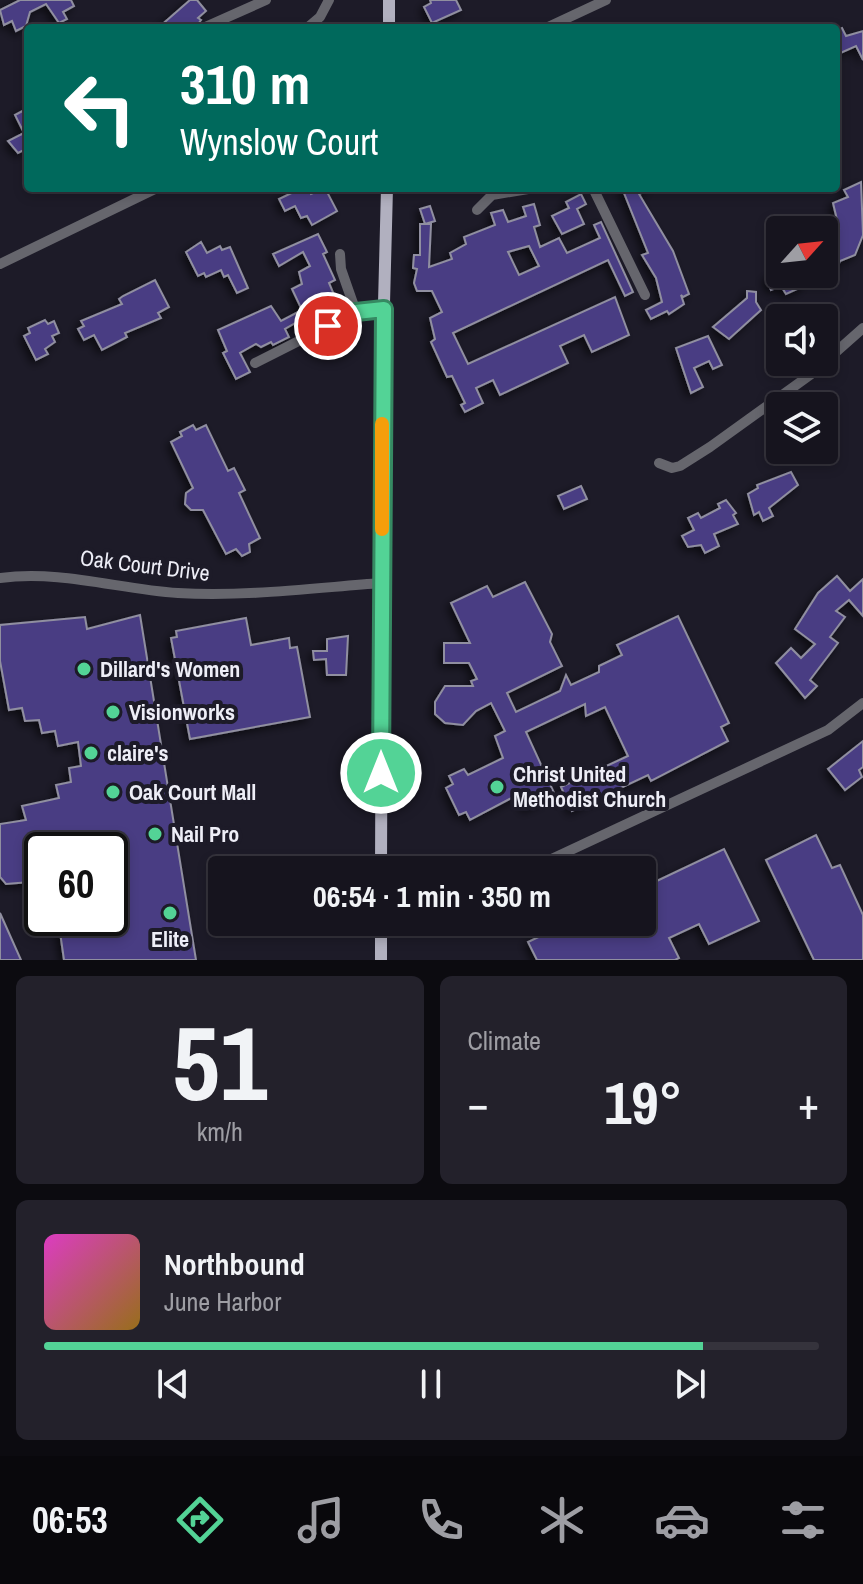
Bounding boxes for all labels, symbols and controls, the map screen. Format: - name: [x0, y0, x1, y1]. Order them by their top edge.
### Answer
- text: 310 m: [180, 46, 310, 121]
- icon: left: [48, 56, 152, 160]
- text: Wynslow Court: [180, 118, 378, 166]
- north arrow: [766, 216, 838, 288]
- map controls: [766, 216, 838, 464]
- pin: [294, 292, 362, 360]
- icon: arrive: [306, 304, 350, 348]
- button: sound: [766, 304, 838, 376]
- button: layers: [766, 392, 838, 464]
- street label: Oak Court Drive: [78, 542, 212, 588]
- place label: Dillard's Women: [100, 654, 240, 684]
- marker: Dillard's Women: [75, 660, 93, 678]
- place label: Visionworks: [129, 697, 235, 727]
- marker: Visionworks: [104, 703, 122, 721]
- position arrow: [339, 731, 423, 815]
- place label: claire's: [107, 738, 168, 768]
- marker: claire's: [82, 744, 100, 762]
- place label: Christ United Methodist Church: [513, 759, 666, 814]
- place label: Oak Court Mall: [129, 777, 256, 807]
- marker: Christ United Methodist Church: [488, 778, 506, 796]
- marker: Oak Court Mall: [104, 783, 122, 801]
- place label: Nail Pro: [171, 819, 239, 849]
- marker: Nail Pro: [146, 825, 164, 843]
- speed limit sign: 60: [24, 832, 128, 936]
- text: 06:54 · 1 min · 350 m: [313, 876, 551, 916]
- marker: Elite: [161, 904, 179, 922]
- place label: Elite: [151, 924, 189, 954]
- text: 51: [172, 992, 267, 1132]
- text: Climate: [468, 1023, 541, 1058]
- text: 19°: [604, 1062, 683, 1143]
- text: −: [468, 1073, 489, 1133]
- text: +: [798, 1073, 819, 1133]
- text: km/h: [197, 1114, 243, 1149]
- text: Northbound: [164, 1244, 305, 1284]
- text: June Harbor: [164, 1284, 281, 1319]
- icon: previous: [151, 1362, 195, 1406]
- icon: pause: [409, 1362, 453, 1406]
- icon: next: [668, 1362, 712, 1406]
- icon: directions: [172, 1492, 228, 1548]
- icon: music: [293, 1492, 349, 1548]
- icon: phone: [413, 1492, 469, 1548]
- icon: climate: [534, 1492, 590, 1548]
- icon: car: [654, 1492, 710, 1548]
- icon: filters: [775, 1492, 831, 1548]
- text: 06:53: [32, 1496, 108, 1544]

